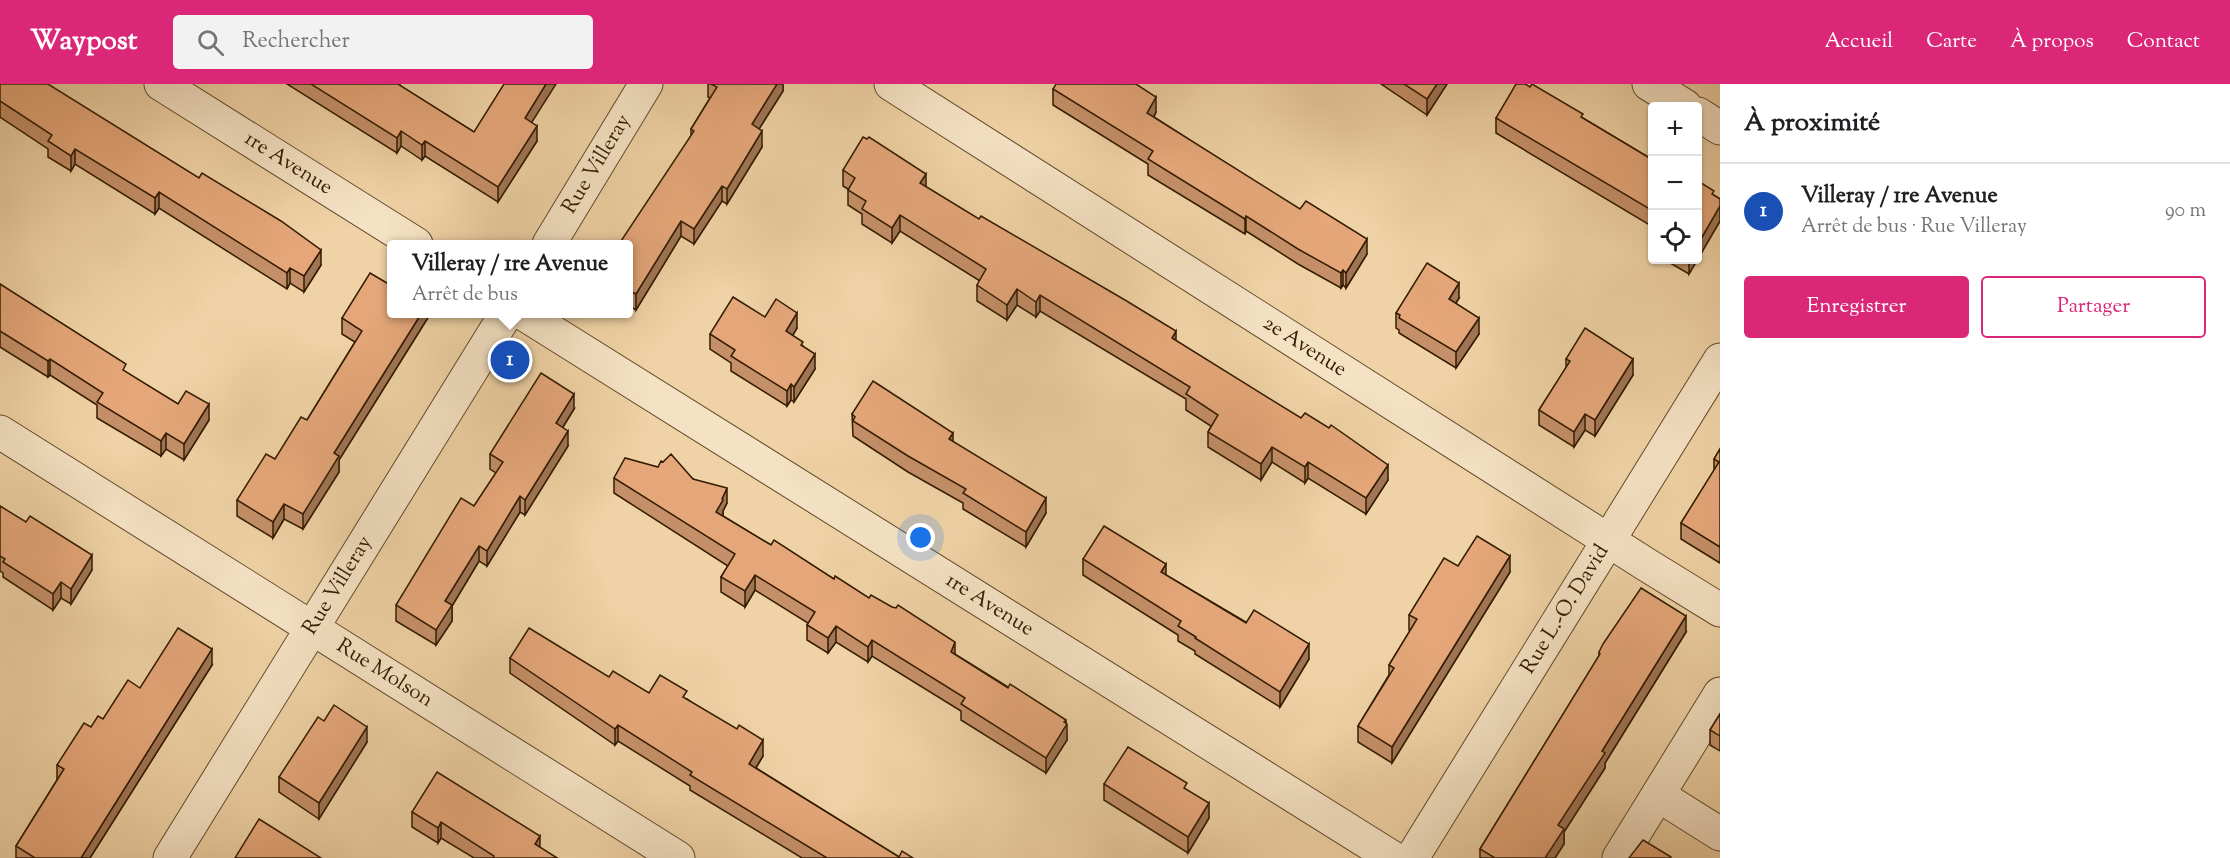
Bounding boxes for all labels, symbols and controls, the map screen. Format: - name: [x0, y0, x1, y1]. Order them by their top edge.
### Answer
- search box: [173, 15, 593, 69]
- text: Waypost: [30, 22, 137, 62]
- icon: search: [194, 26, 227, 59]
- text: Rechercher: [242, 26, 350, 58]
- text: Accueil: [1825, 27, 1893, 57]
- text: Carte: [1926, 27, 1977, 57]
- text: À propos: [2010, 27, 2094, 57]
- text: Contact: [2127, 27, 2200, 57]
- map controls: [1648, 102, 1702, 264]
- button: +: [1648, 102, 1702, 156]
- text: À proximité: [1744, 105, 1880, 142]
- street label: Rue Villeray: [555, 109, 639, 220]
- street label: 1re Avenue: [238, 125, 338, 203]
- button: −: [1648, 156, 1702, 210]
- text: Villeray / 1re Avenue: [1801, 181, 1998, 213]
- text: 1: [1760, 197, 1767, 226]
- text: 90 m: [2165, 197, 2206, 226]
- button: locate: [1648, 210, 1702, 264]
- text: Arrêt de bus · Rue Villeray: [1801, 213, 2027, 242]
- popup: [387, 240, 633, 318]
- text: Villeray / 1re Avenue: [412, 249, 608, 281]
- button: Enregistrer: [1744, 276, 1969, 338]
- button: Partager: [1981, 276, 2206, 338]
- text: Arrêt de bus: [412, 281, 518, 310]
- street label: 2e Avenue: [1257, 309, 1352, 385]
- pin: 1: [490, 338, 530, 382]
- your location: [906, 523, 935, 552]
- street label: Rue Villeray: [296, 530, 381, 641]
- street label: Rue L.-O. David: [1514, 539, 1617, 680]
- street label: 1re Avenue: [939, 566, 1039, 644]
- street label: Rue Molson: [330, 632, 439, 715]

